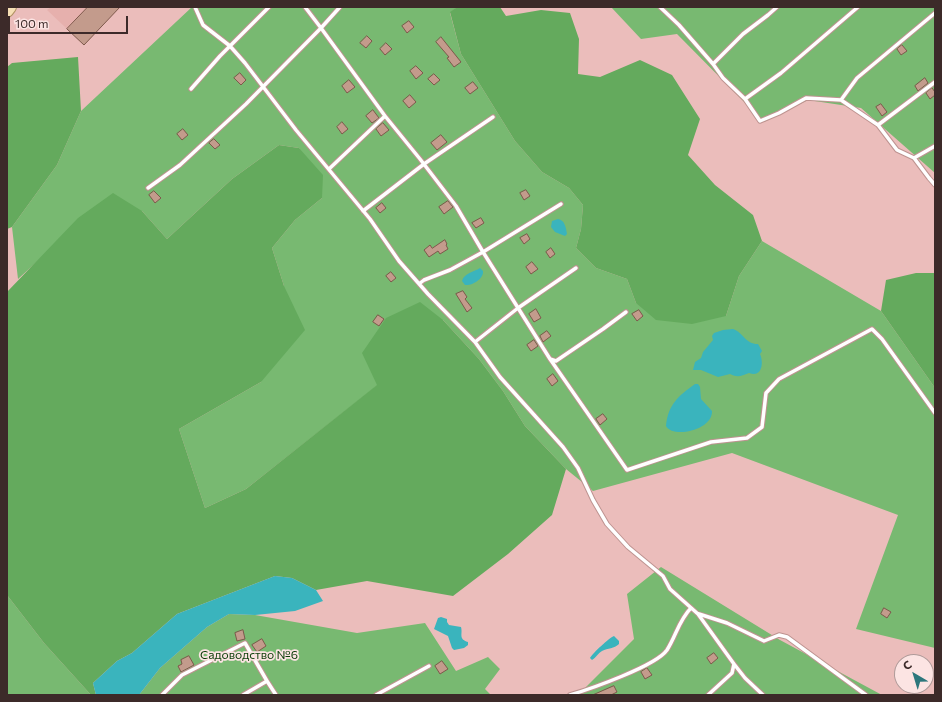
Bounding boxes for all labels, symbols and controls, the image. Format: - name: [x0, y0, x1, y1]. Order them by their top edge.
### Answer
- scale bar: [10, 8, 130, 34]
- text: 100 m: [15, 16, 49, 30]
- park label: Садоводство №6: [200, 648, 298, 662]
- north arrow: [894, 654, 934, 694]
- text: С: [900, 657, 914, 672]

